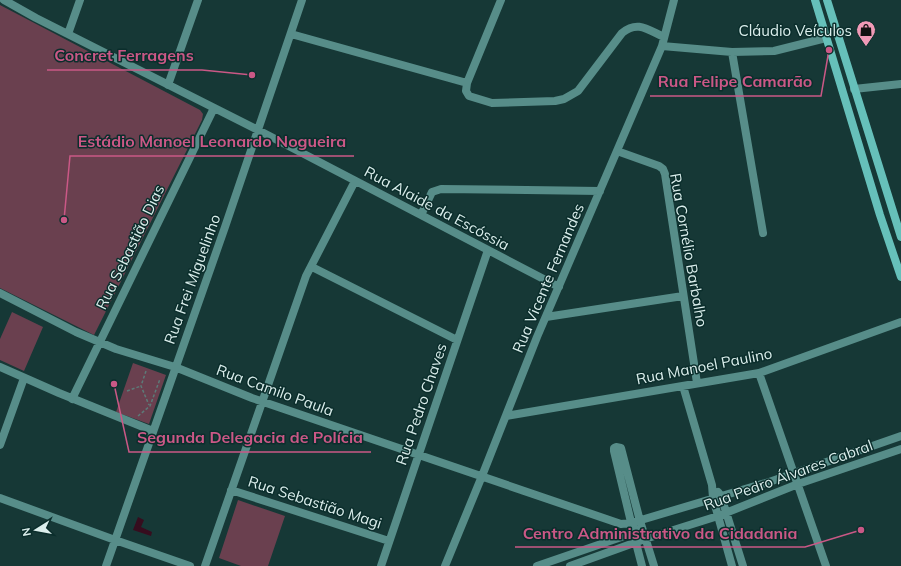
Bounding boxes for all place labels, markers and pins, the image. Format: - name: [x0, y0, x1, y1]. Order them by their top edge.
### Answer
- shop icon: Cláudio Veículos: [855, 19, 877, 47]
- place label: Cláudio Veículos: [738, 21, 852, 40]
- callout: Concret Ferragens: [47, 42, 202, 70]
- callout: Rua Felipe Camarão: [650, 68, 821, 96]
- callout: Estádio Manoel Leonardo Nogueira: [70, 128, 354, 156]
- callout: Segunda Delegacia de Polícia: [129, 424, 371, 452]
- callout: Centro Administrativo da Cidadania: [515, 519, 805, 547]

